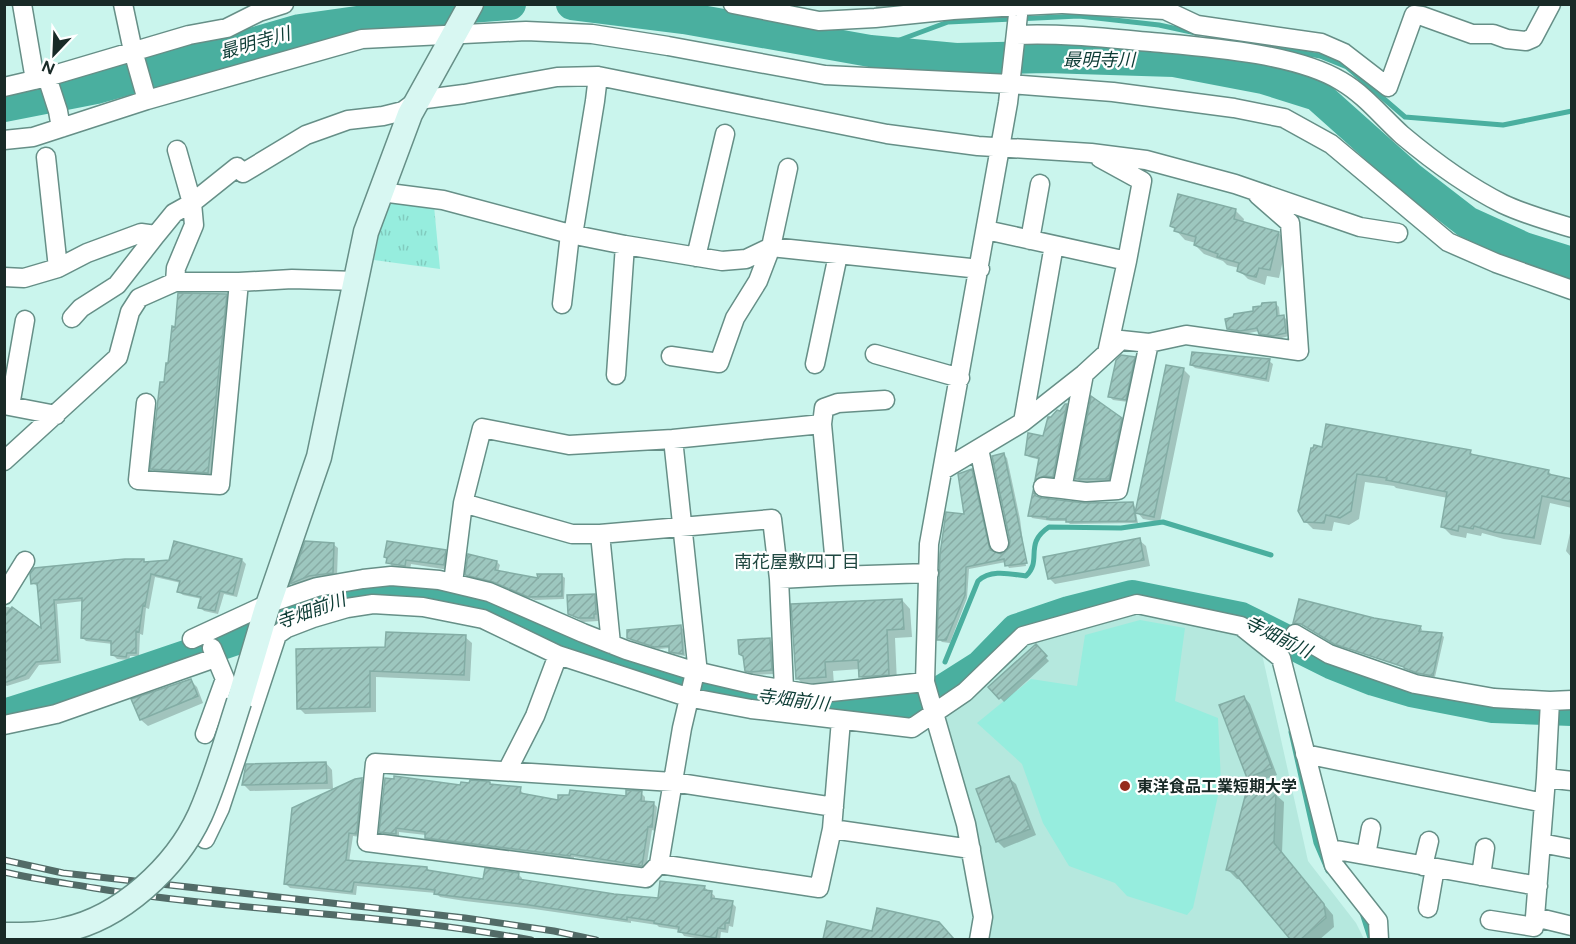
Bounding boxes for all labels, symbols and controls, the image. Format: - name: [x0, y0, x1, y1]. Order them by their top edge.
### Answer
- water label: 最明寺川: [217, 22, 295, 63]
- north arrow: [24, 24, 84, 84]
- water label: 最明寺川: [1063, 49, 1137, 71]
- text: N: [39, 56, 58, 79]
- district label: 南花屋敷四丁目: [734, 551, 860, 573]
- water label: 寺畑前川: [273, 588, 350, 634]
- water label: 寺畑前川: [1241, 611, 1317, 664]
- water label: 寺畑前川: [756, 685, 832, 716]
- place label: 東洋食品工業短期大学: [1137, 777, 1297, 796]
- marker: 東洋食品工業短期大学: [1118, 779, 1132, 793]

